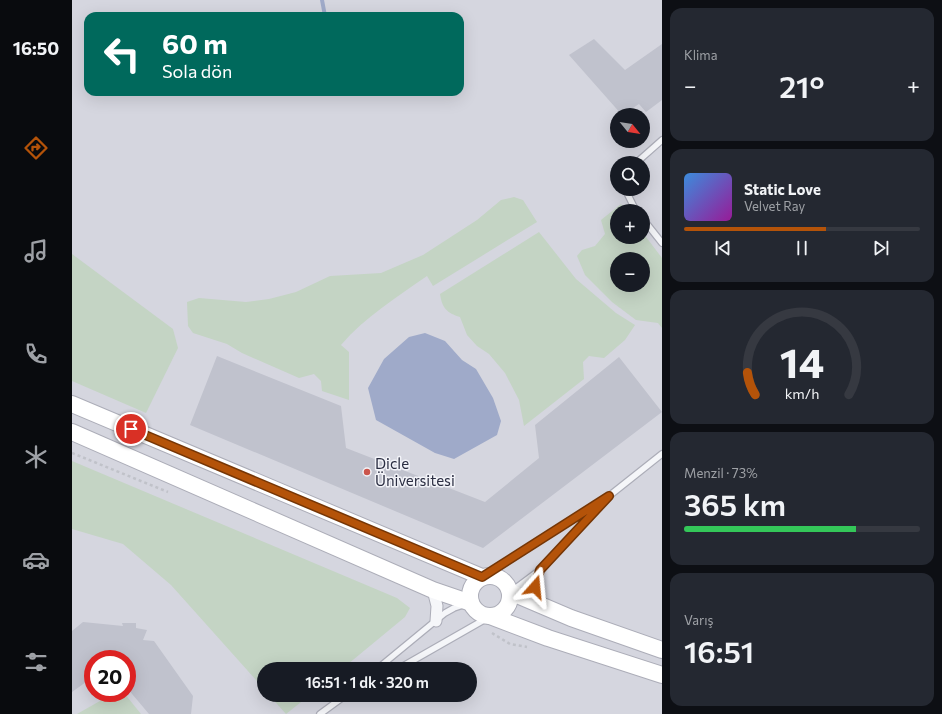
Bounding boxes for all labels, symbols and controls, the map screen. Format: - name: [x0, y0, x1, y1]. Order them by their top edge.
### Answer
- text: 60 m: [162, 26, 228, 60]
- icon: left: [96, 28, 148, 80]
- text: 16:50: [13, 37, 59, 59]
- text: Klima: [684, 47, 718, 63]
- text: Sola dön: [162, 60, 232, 82]
- text: 21°: [779, 67, 824, 104]
- text: −: [684, 72, 697, 99]
- text: +: [907, 72, 920, 99]
- north arrow: [610, 108, 650, 148]
- map controls: [610, 108, 650, 292]
- icon: directions: [22, 134, 50, 162]
- button: search: [610, 156, 650, 196]
- text: Static Love: [744, 180, 821, 198]
- text: Velvet Ray: [744, 198, 805, 214]
- button: +: [610, 204, 650, 244]
- icon: music: [22, 237, 50, 265]
- icon: previous: [712, 237, 734, 259]
- icon: pause: [791, 237, 813, 259]
- icon: next: [870, 237, 892, 259]
- button: −: [610, 252, 650, 292]
- text: 14: [780, 336, 824, 387]
- icon: phone: [22, 340, 50, 368]
- text: km/h: [785, 384, 819, 402]
- pin: [114, 412, 148, 446]
- icon: arrive: [120, 418, 142, 440]
- icon: climate: [22, 443, 50, 471]
- place label: Dicle Üniversitesi: [375, 454, 455, 489]
- text: Menzil · 73%: [684, 465, 758, 481]
- marker: Dicle Üniversitesi: [362, 467, 372, 477]
- text: 365 km: [684, 485, 786, 522]
- icon: car: [22, 546, 50, 574]
- position arrow: [514, 566, 556, 608]
- text: Varış: [684, 612, 714, 628]
- text: 16:51: [684, 632, 754, 669]
- icon: filters: [22, 648, 50, 676]
- speed limit sign: 20: [84, 650, 136, 702]
- text: 16:51 · 1 dk · 320 m: [305, 673, 429, 691]

